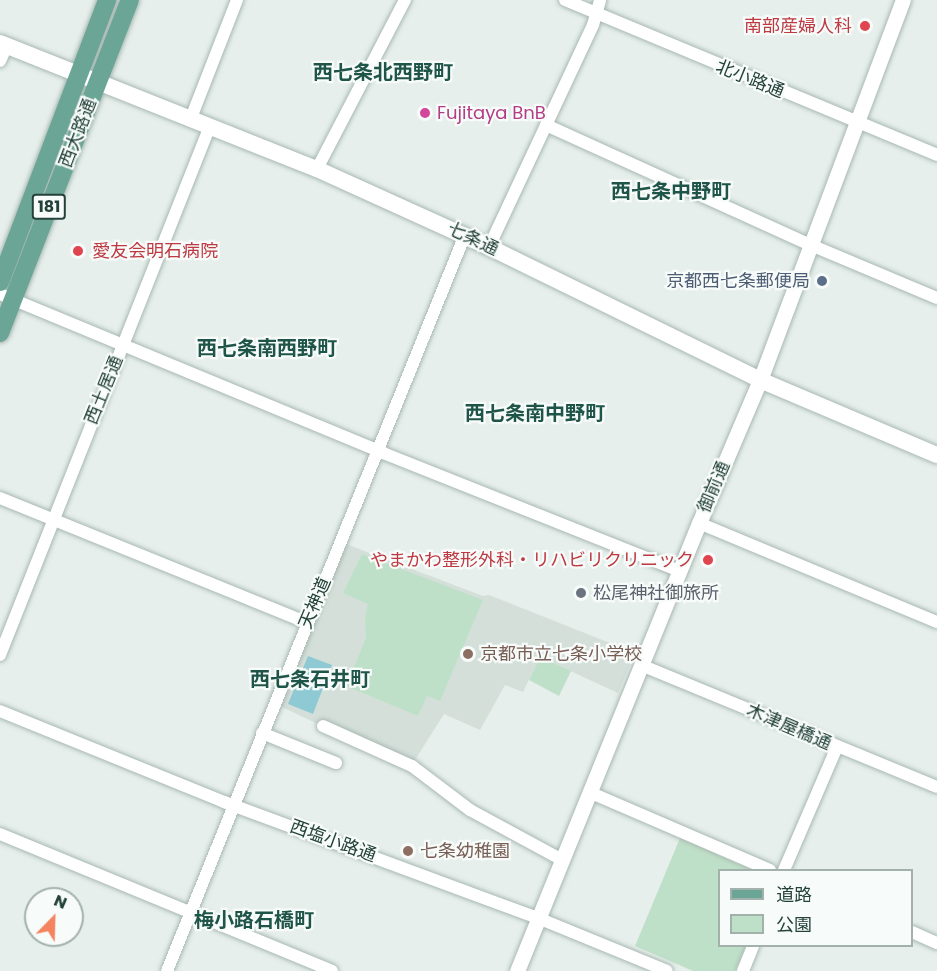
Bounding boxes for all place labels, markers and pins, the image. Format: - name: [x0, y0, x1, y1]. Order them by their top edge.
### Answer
- place label: 南部産婦人科: [744, 15, 852, 37]
- marker: 南部産婦人科: [856, 17, 874, 35]
- place label: Fujitaya BnB: [437, 102, 546, 124]
- marker: Fujitaya BnB: [418, 106, 432, 120]
- place label: 愛友会明石病院: [92, 240, 218, 262]
- marker: 愛友会明石病院: [69, 242, 87, 260]
- place label: 京都西七条郵便局: [666, 270, 810, 292]
- marker: 京都西七条郵便局: [815, 274, 829, 288]
- place label: やまかわ整形外科・リハビリクリニック: [370, 549, 694, 571]
- marker: やまかわ整形外科・リハビリクリニック: [699, 551, 717, 569]
- place label: 松尾神社御旅所: [593, 582, 719, 604]
- marker: 松尾神社御旅所: [574, 586, 588, 600]
- place label: 京都市立七条小学校: [480, 643, 642, 665]
- marker: 京都市立七条小学校: [461, 647, 475, 661]
- place label: 七条幼稚園: [420, 840, 510, 862]
- marker: 七条幼稚園: [401, 844, 415, 858]

